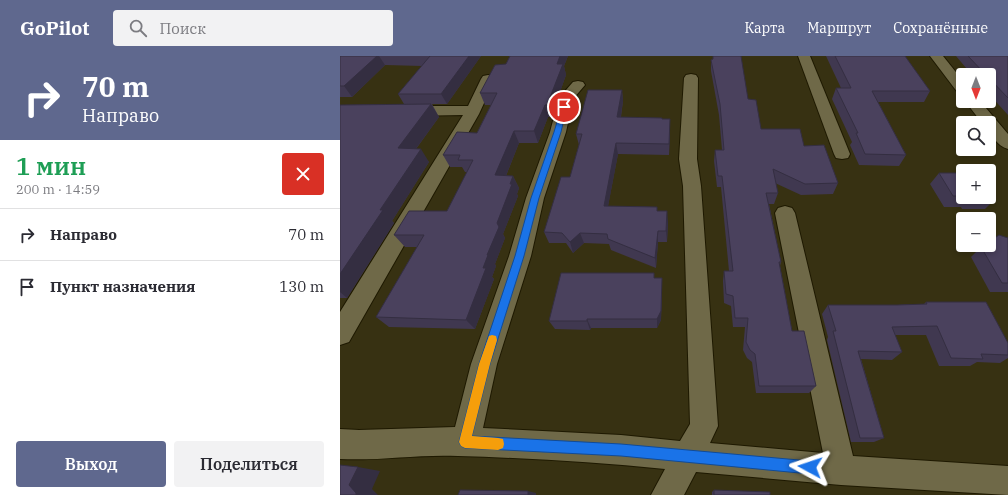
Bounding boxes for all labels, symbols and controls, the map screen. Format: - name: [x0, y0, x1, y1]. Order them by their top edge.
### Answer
- search box: [113, 10, 393, 46]
- text: GoPilot: [20, 16, 89, 40]
- icon: search: [127, 17, 149, 39]
- text: Поиск: [159, 19, 206, 38]
- text: Карта: [744, 19, 785, 37]
- text: Маршрут: [807, 19, 871, 37]
- text: Сохранённые: [893, 19, 988, 37]
- text: 70 m: [82, 68, 149, 105]
- north arrow: [956, 68, 996, 108]
- map controls: [956, 68, 996, 252]
- icon: right: [16, 72, 68, 124]
- pin: [547, 90, 581, 124]
- icon: arrive: [553, 96, 575, 118]
- text: Направо: [82, 104, 159, 127]
- button: search: [956, 116, 996, 156]
- text: 1 мин: [16, 150, 86, 182]
- button: close: [282, 153, 324, 195]
- button: +: [956, 164, 996, 204]
- text: 200 m · 14:59: [16, 181, 100, 198]
- button: −: [956, 212, 996, 252]
- icon: right: [16, 224, 38, 246]
- text: Направо: [50, 225, 117, 244]
- text: 70 m: [288, 225, 324, 244]
- icon: arrive: [16, 276, 38, 298]
- text: Пункт назначения: [50, 277, 196, 296]
- text: 130 m: [279, 277, 324, 296]
- button: Выход: [16, 441, 166, 487]
- button: Поделиться: [174, 441, 324, 487]
- position arrow: [789, 446, 831, 488]

